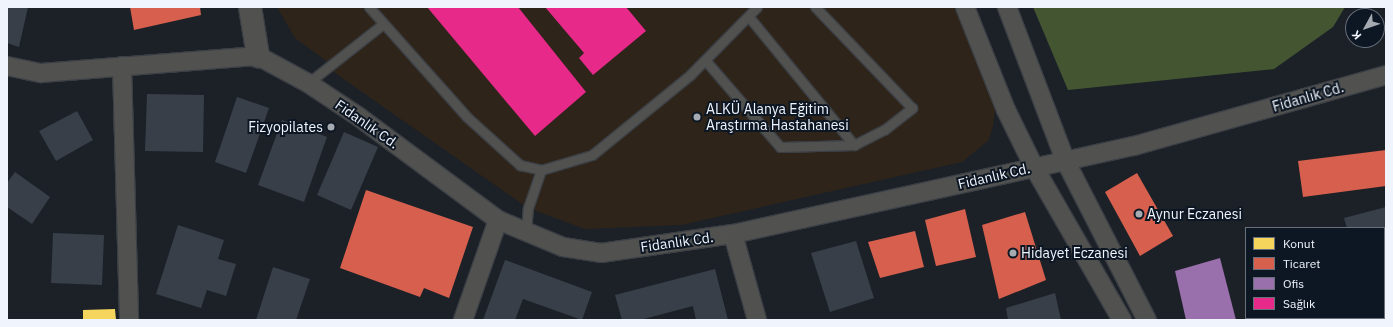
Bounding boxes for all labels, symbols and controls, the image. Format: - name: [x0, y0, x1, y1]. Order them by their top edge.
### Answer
- north arrow: [1345, 8, 1385, 48]
- text: K: [1349, 28, 1364, 43]
- street label: Fidanlık Cd.: [1270, 79, 1346, 115]
- street label: Fidanlık Cd.: [332, 96, 402, 152]
- place label: ALKÜ Alanya Eğitim Araştırma Hastahanesi: [706, 101, 849, 134]
- marker: ALKÜ Alanya Eğitim Araştırma Hastahanesi: [691, 111, 703, 123]
- place label: Fizyopilates: [248, 119, 323, 135]
- marker: Fizyopilates: [326, 122, 336, 132]
- street label: Fidanlık Cd.: [956, 160, 1032, 192]
- place label: Aynur Eczanesi: [1147, 206, 1242, 222]
- marker: Aynur Eczanesi: [1134, 209, 1144, 219]
- legend: [1245, 227, 1385, 319]
- street label: Fidanlık Cd.: [639, 229, 715, 255]
- text: Konut: [1283, 236, 1315, 251]
- place label: Hidayet Eczanesi: [1021, 245, 1128, 261]
- marker: Hidayet Eczanesi: [1008, 248, 1018, 258]
- text: Ticaret: [1283, 256, 1320, 271]
- text: Ofis: [1283, 276, 1304, 291]
- text: Sağlık: [1283, 296, 1315, 311]

